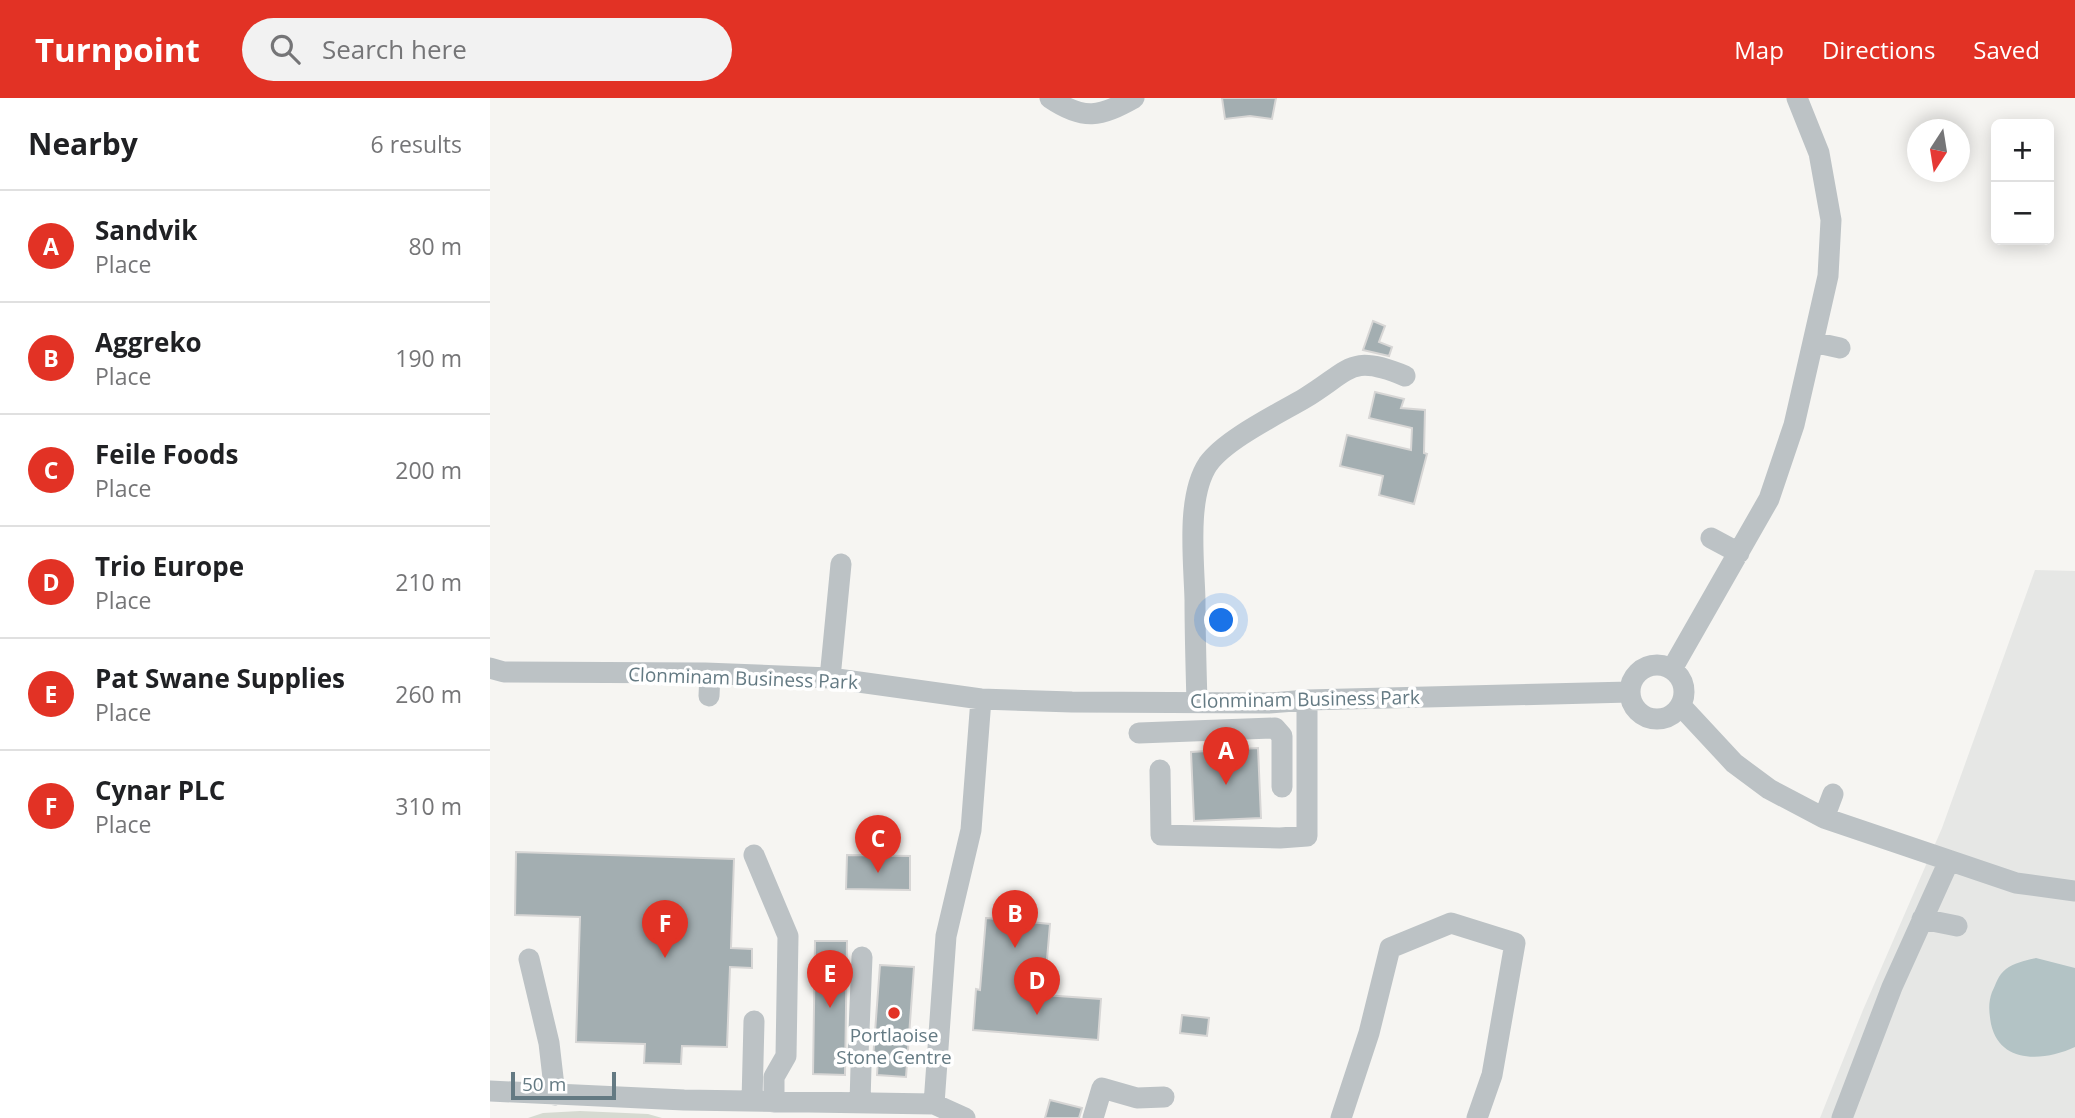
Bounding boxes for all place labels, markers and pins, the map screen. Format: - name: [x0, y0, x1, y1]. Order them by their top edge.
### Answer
- pin: A: [1203, 727, 1249, 785]
- pin: C: [855, 815, 901, 873]
- pin: B: [992, 890, 1038, 948]
- pin: F: [642, 900, 688, 958]
- pin: E: [807, 950, 853, 1008]
- pin: D: [1014, 957, 1060, 1015]
- marker: Portlaoise Stone Centre: [886, 1005, 902, 1021]
- place label: Portlaoise Stone Centre: [836, 1022, 952, 1070]

